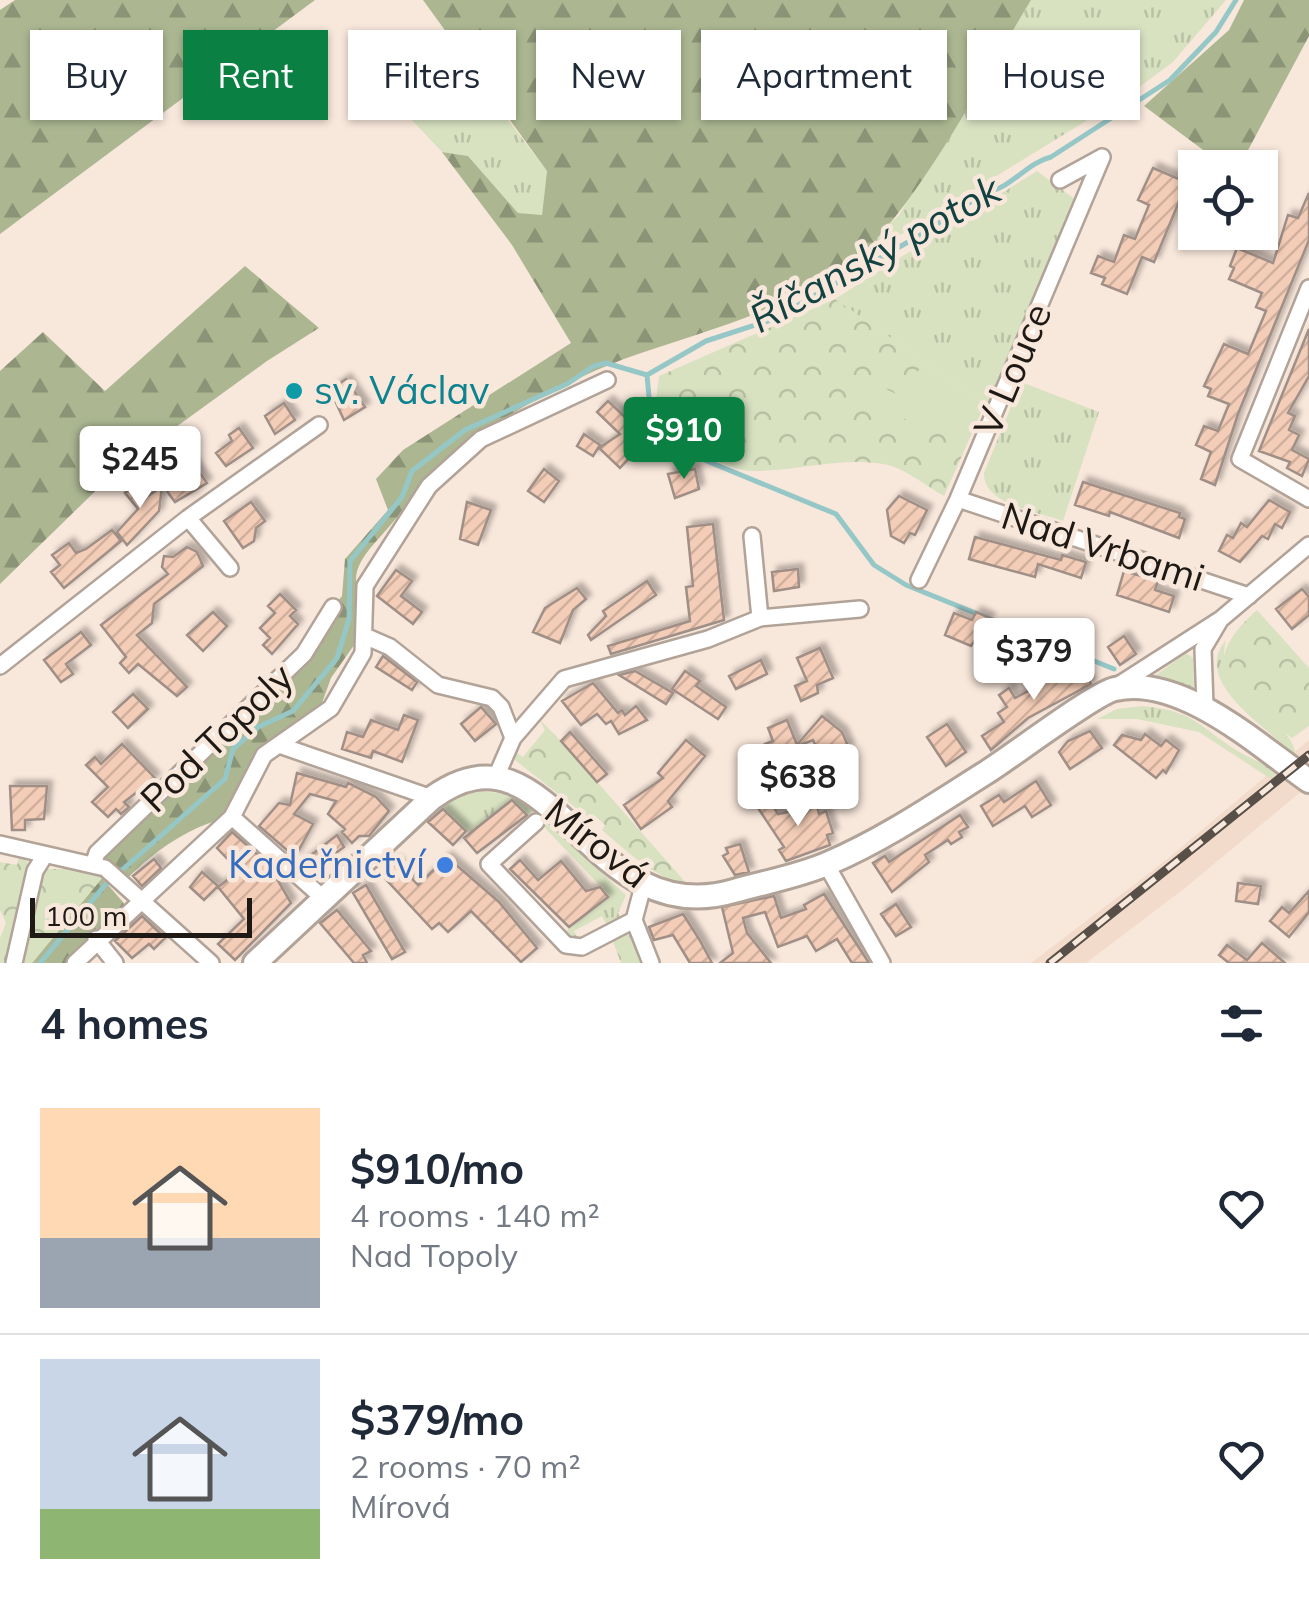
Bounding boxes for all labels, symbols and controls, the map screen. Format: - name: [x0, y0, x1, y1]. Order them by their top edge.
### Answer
- chip: Buy: [30, 30, 163, 120]
- chip: Rent: [183, 30, 328, 120]
- chip: Filters: [348, 30, 516, 120]
- chip: New: [536, 30, 681, 120]
- chip: Apartment: [701, 30, 947, 120]
- chip: House: [967, 30, 1140, 120]
- map controls: [1178, 150, 1278, 250]
- button: locate: [1178, 150, 1278, 250]
- water label: Říčanský potok: [740, 163, 1010, 343]
- street label: V Louce: [963, 296, 1061, 443]
- place label: sv. Václav: [314, 366, 489, 414]
- marker: sv. Václav: [283, 380, 305, 402]
- pin: $910: [625, 397, 743, 482]
- text: $910: [646, 409, 722, 449]
- pin: $245: [81, 426, 199, 511]
- text: $245: [102, 438, 178, 478]
- street label: Nad Vrbami: [996, 491, 1211, 601]
- pin: $379: [975, 618, 1093, 703]
- text: $379: [996, 630, 1072, 670]
- street label: Pod Topoly: [130, 653, 303, 822]
- pin: $638: [739, 744, 857, 829]
- text: $638: [760, 756, 836, 796]
- street label: Mírová: [536, 786, 660, 898]
- place label: Kadeřnictví: [228, 840, 427, 888]
- marker: Kadeřnictví: [434, 854, 456, 876]
- scale bar: [30, 893, 252, 938]
- text: 100 m: [45, 898, 127, 933]
- icon: filters: [1214, 996, 1269, 1051]
- text: 4 homes: [40, 997, 209, 1050]
- text: $910/mo: [350, 1142, 524, 1195]
- icon: home: [120, 1148, 240, 1268]
- icon: heart: [1214, 1181, 1269, 1236]
- text: 4 rooms · 140 m²: [350, 1195, 600, 1235]
- text: Nad Topoly: [350, 1235, 518, 1275]
- text: $379/mo: [350, 1393, 524, 1446]
- icon: home: [120, 1399, 240, 1519]
- icon: heart: [1214, 1432, 1269, 1487]
- text: 2 rooms · 70 m²: [350, 1446, 581, 1486]
- text: Mírová: [350, 1486, 451, 1526]

